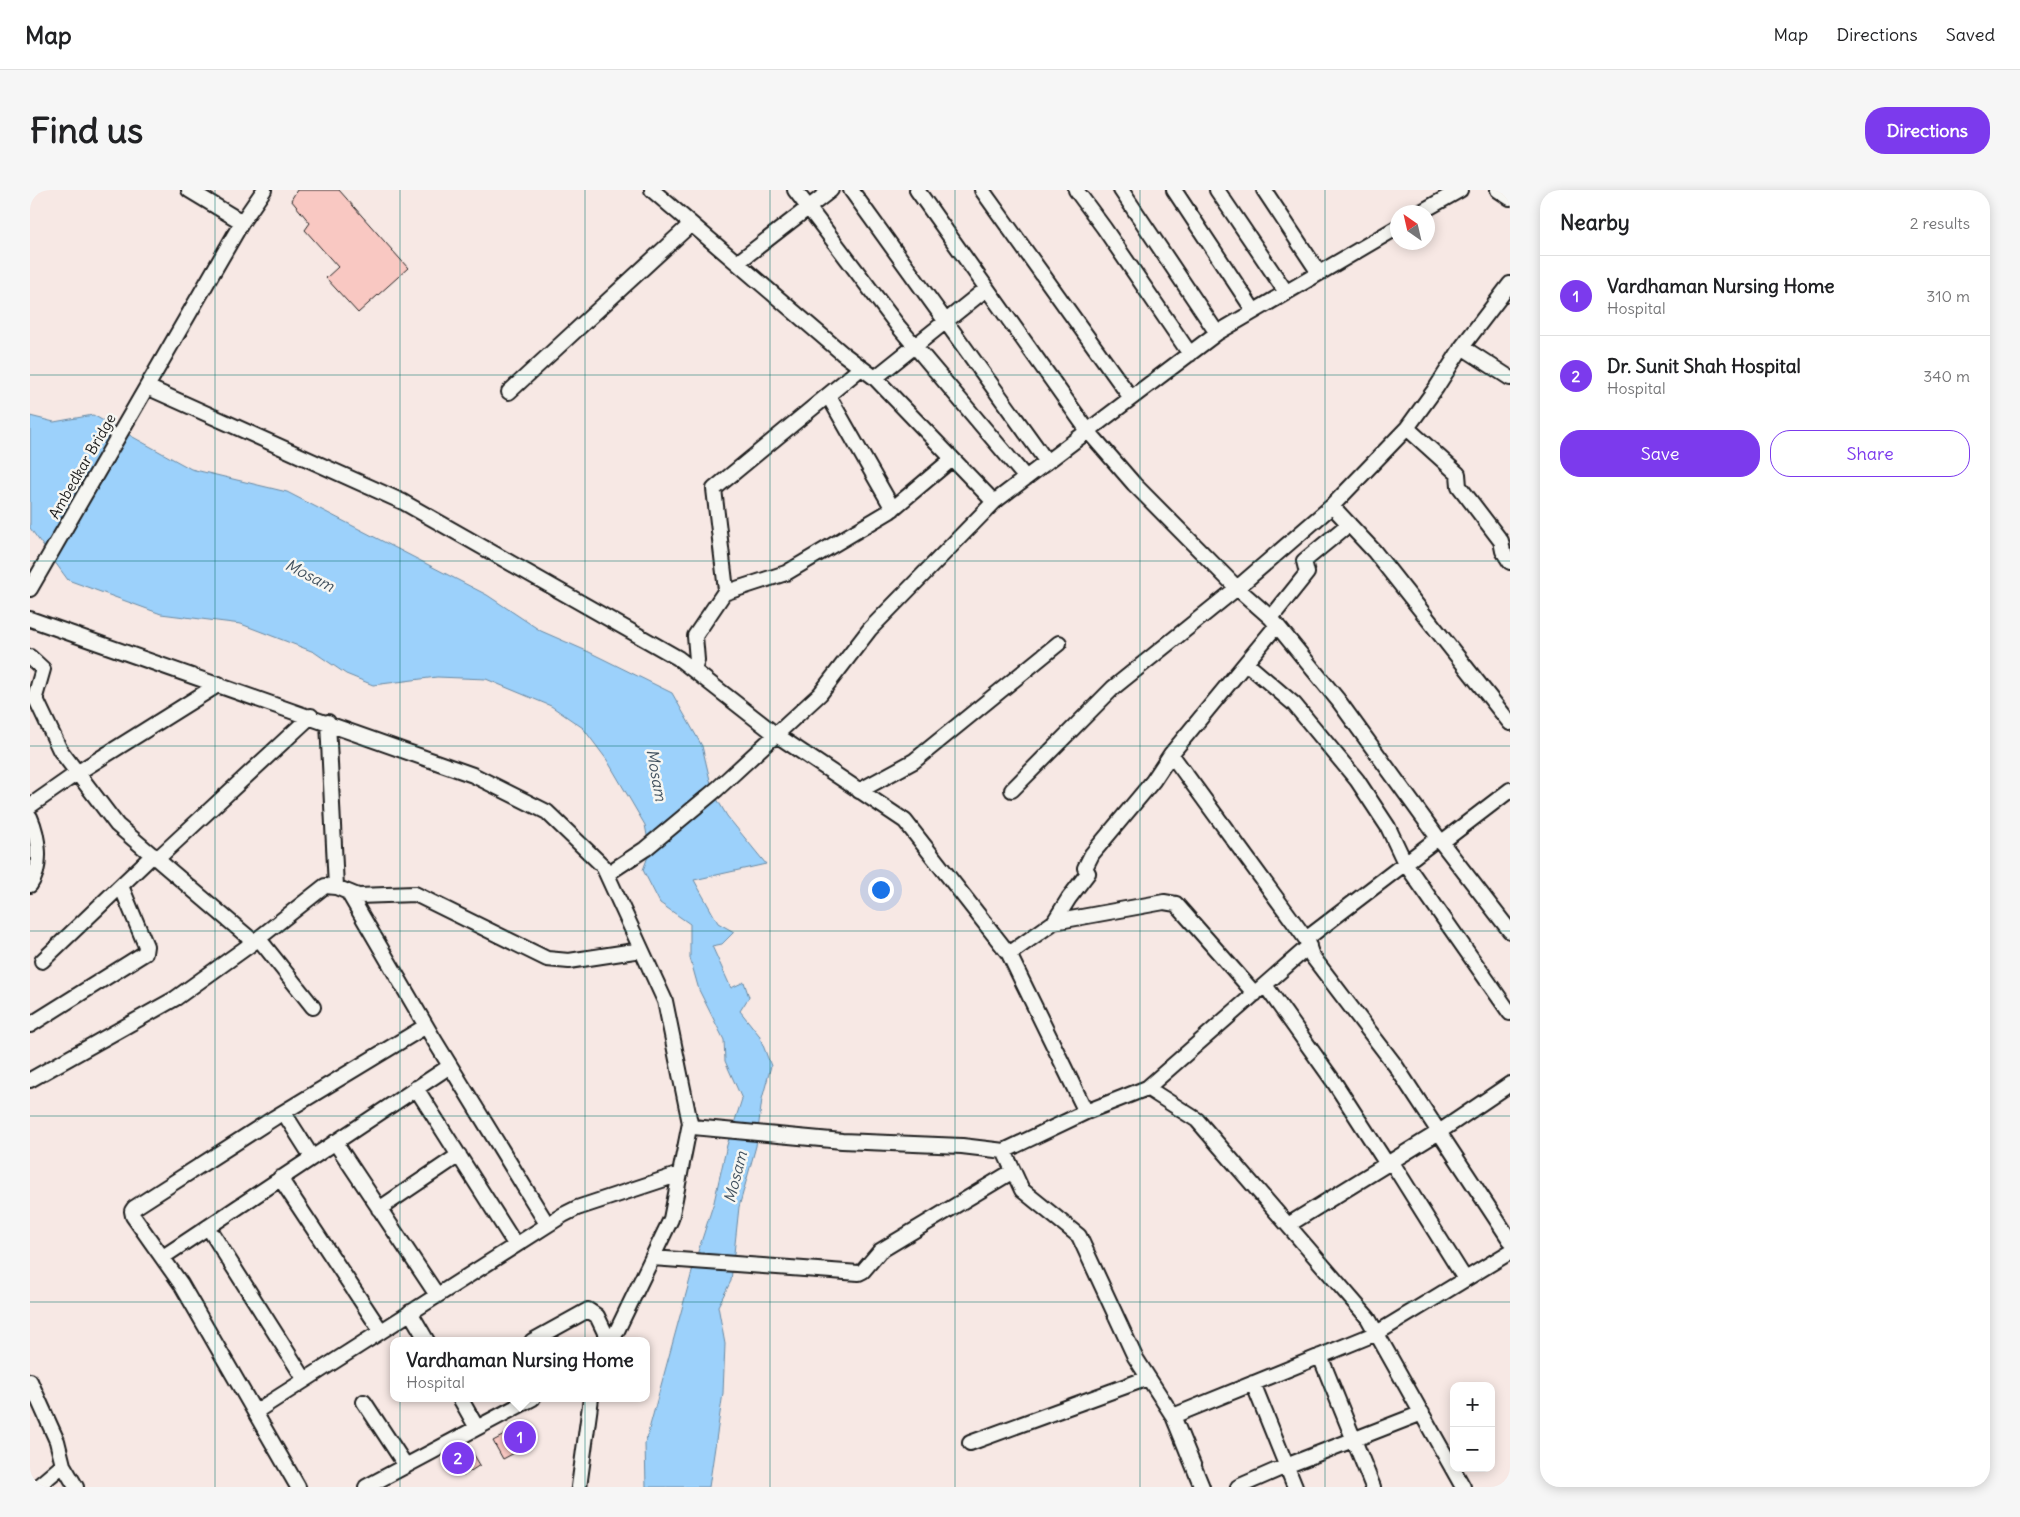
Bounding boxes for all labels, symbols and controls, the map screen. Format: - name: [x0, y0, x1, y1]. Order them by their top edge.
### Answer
- text: Map: [25, 20, 72, 50]
- text: Map: [1773, 23, 1808, 46]
- text: Directions: [1836, 23, 1918, 46]
- text: Saved: [1946, 23, 1995, 46]
- button: Directions: [1865, 107, 1990, 154]
- text: Find us: [30, 108, 143, 152]
- north arrow: [1390, 205, 1435, 250]
- text: Nearby: [1560, 209, 1630, 236]
- text: 2 results: [1910, 213, 1970, 233]
- text: Vardhaman Nursing Home: [1607, 274, 1835, 298]
- text: 1: [1573, 286, 1579, 306]
- text: 310 m: [1926, 286, 1970, 306]
- text: Hospital: [1607, 298, 1666, 318]
- text: Dr. Sunit Shah Hospital: [1607, 354, 1801, 378]
- text: 2: [1572, 366, 1580, 386]
- text: 340 m: [1923, 366, 1970, 386]
- text: Hospital: [1607, 378, 1666, 398]
- street label: Ambedkar Bridge: [44, 410, 120, 522]
- button: Save: [1560, 430, 1760, 477]
- button: Share: [1770, 430, 1970, 477]
- water label: Mosam: [282, 554, 339, 596]
- water label: Mosam: [643, 748, 672, 803]
- your location: [868, 877, 894, 903]
- water label: Mosam: [719, 1148, 751, 1205]
- popup: [390, 1337, 650, 1402]
- text: Vardhaman Nursing Home: [406, 1348, 634, 1372]
- text: Hospital: [406, 1372, 465, 1392]
- map controls: [1450, 1382, 1495, 1472]
- button: +: [1450, 1382, 1495, 1427]
- pin: 1: [504, 1418, 536, 1456]
- button: −: [1450, 1427, 1495, 1472]
- pin: 2: [442, 1439, 474, 1477]

